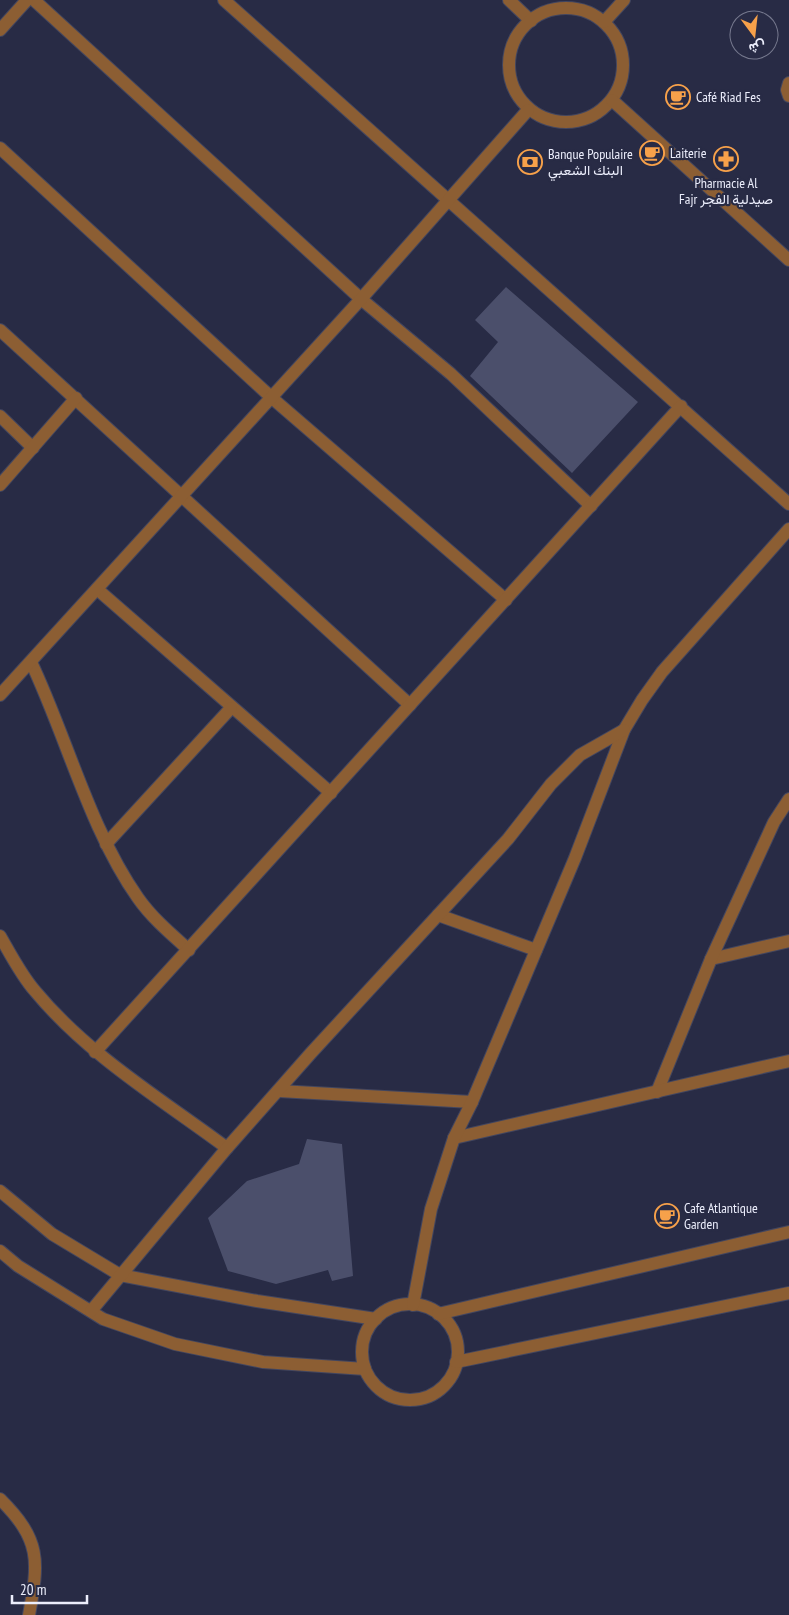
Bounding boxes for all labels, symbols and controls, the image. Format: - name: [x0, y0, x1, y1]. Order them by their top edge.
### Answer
- north arrow: [729, 10, 779, 60]
- text: ش: [747, 37, 768, 58]
- cafe icon: Café Riad Fes: [665, 84, 691, 110]
- place label: Café Riad Fes: [696, 88, 761, 106]
- cafe icon: Laiterie: [639, 140, 665, 166]
- place label: Laiterie: [670, 144, 707, 162]
- place label: Banque Populaire البنك الشعبي: [548, 145, 633, 182]
- pharmacy icon: Pharmacie Al Fajr صيدلية الفجر: [713, 146, 739, 172]
- bank icon: Banque Populaire البنك الشعبي: [517, 149, 543, 175]
- place label: Pharmacie Al Fajr صيدلية الفجر: [679, 174, 773, 208]
- place label: Cafe Atlantique Garden: [684, 1199, 758, 1233]
- cafe icon: Cafe Atlantique Garden: [654, 1203, 680, 1229]
- scale bar: [12, 1572, 88, 1604]
- text: 20 m: [20, 1580, 46, 1599]

